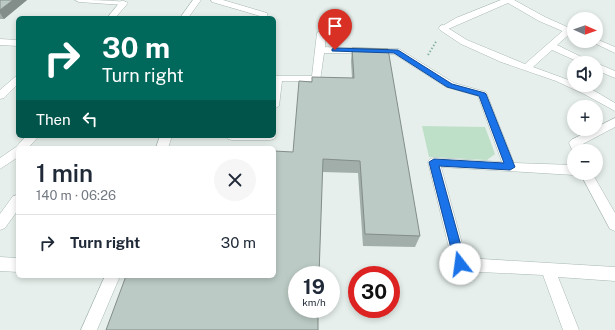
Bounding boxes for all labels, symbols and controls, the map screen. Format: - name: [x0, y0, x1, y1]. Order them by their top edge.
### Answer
- pin: [318, 9, 352, 50]
- north arrow: [567, 12, 603, 48]
- map controls: [567, 12, 603, 180]
- icon: arrive: [324, 15, 346, 37]
- text: 30 m: [102, 31, 170, 64]
- icon: right: [36, 32, 88, 84]
- button: sound: [567, 56, 603, 92]
- text: Turn right: [102, 65, 184, 86]
- button: +: [567, 100, 603, 136]
- icon: left: [79, 108, 101, 130]
- text: Then: [36, 111, 71, 128]
- button: −: [567, 144, 603, 180]
- text: 1 min: [36, 159, 93, 187]
- button: close: [214, 159, 256, 201]
- text: 140 m · 06:26: [36, 188, 116, 203]
- icon: right: [36, 232, 58, 254]
- text: Turn right: [70, 234, 140, 251]
- text: 30 m: [221, 234, 256, 251]
- position arrow: [439, 243, 481, 285]
- speed limit sign: 30: [348, 266, 400, 318]
- text: 19: [303, 275, 325, 299]
- text: km/h: [302, 296, 326, 308]

